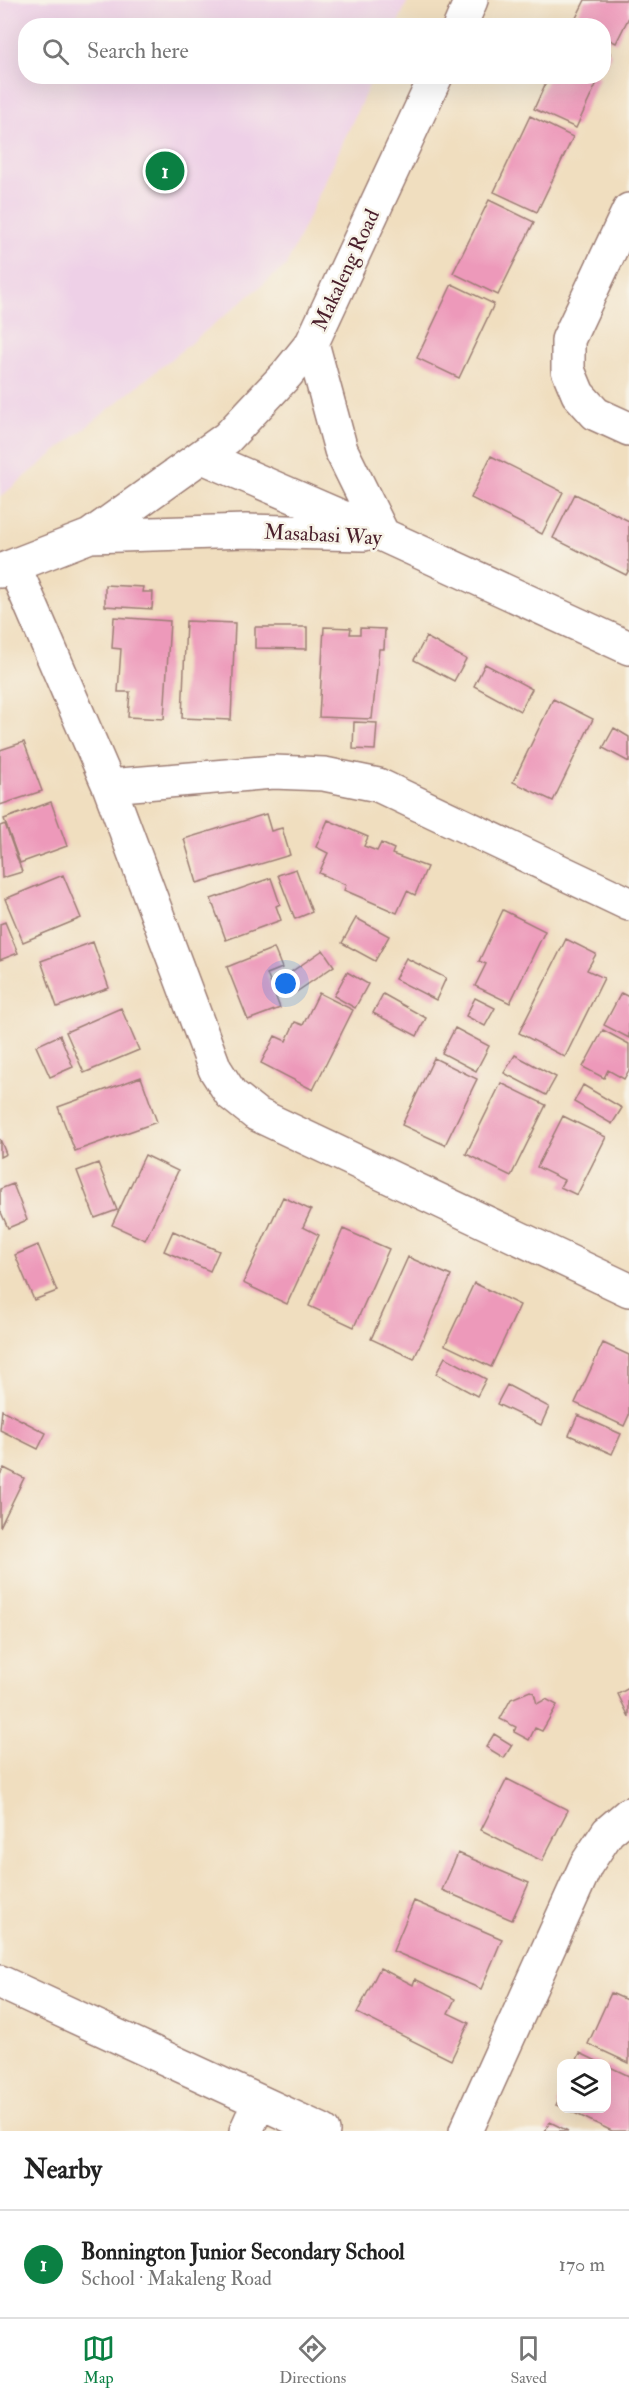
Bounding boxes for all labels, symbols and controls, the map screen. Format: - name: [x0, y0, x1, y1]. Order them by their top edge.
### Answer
- search box: [18, 18, 611, 84]
- icon: search: [39, 35, 72, 68]
- text: Search here: [87, 37, 189, 65]
- pin: 1: [146, 148, 184, 194]
- street label: Makaleng Road: [306, 204, 386, 335]
- street label: Masabasi Way: [263, 518, 383, 552]
- your location: [271, 969, 300, 998]
- map controls: [557, 2059, 611, 2113]
- button: layers: [557, 2059, 611, 2113]
- text: Nearby: [24, 2154, 102, 2186]
- text: Bonnington Junior Secondary School: [81, 2238, 405, 2266]
- text: 1: [40, 2252, 47, 2277]
- text: 170 m: [559, 2252, 605, 2277]
- text: School · Makaleng Road: [81, 2266, 272, 2291]
- tab: Map: [82, 2332, 115, 2388]
- tab: Directions: [279, 2332, 346, 2388]
- tab: Saved: [510, 2332, 547, 2388]

